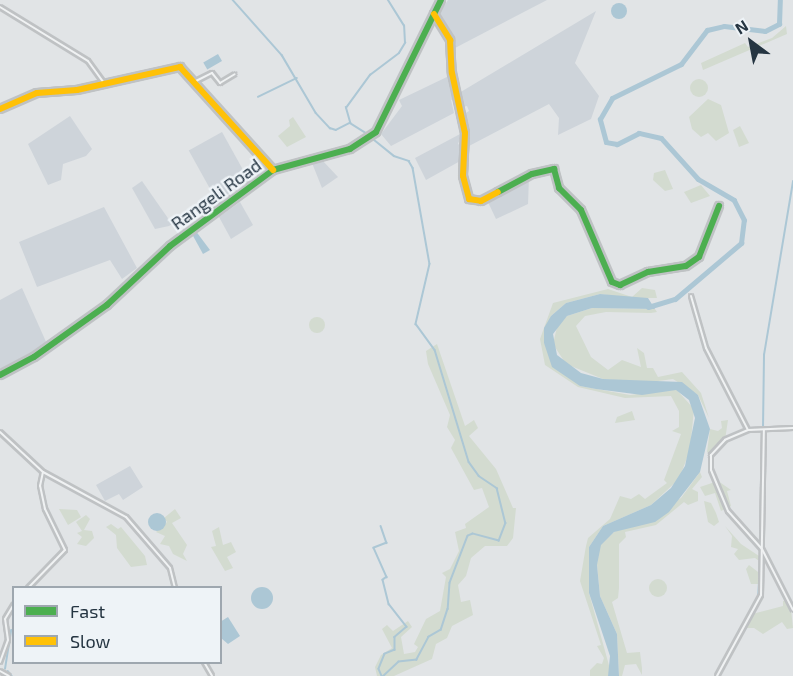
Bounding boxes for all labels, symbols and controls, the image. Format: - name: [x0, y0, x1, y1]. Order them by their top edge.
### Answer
- north arrow: [721, 12, 781, 72]
- text: N: [731, 15, 751, 37]
- street label: Rangeli Road: [167, 154, 265, 234]
- legend: [12, 586, 222, 664]
- text: Fast: [70, 600, 105, 622]
- text: Slow: [70, 630, 110, 652]

